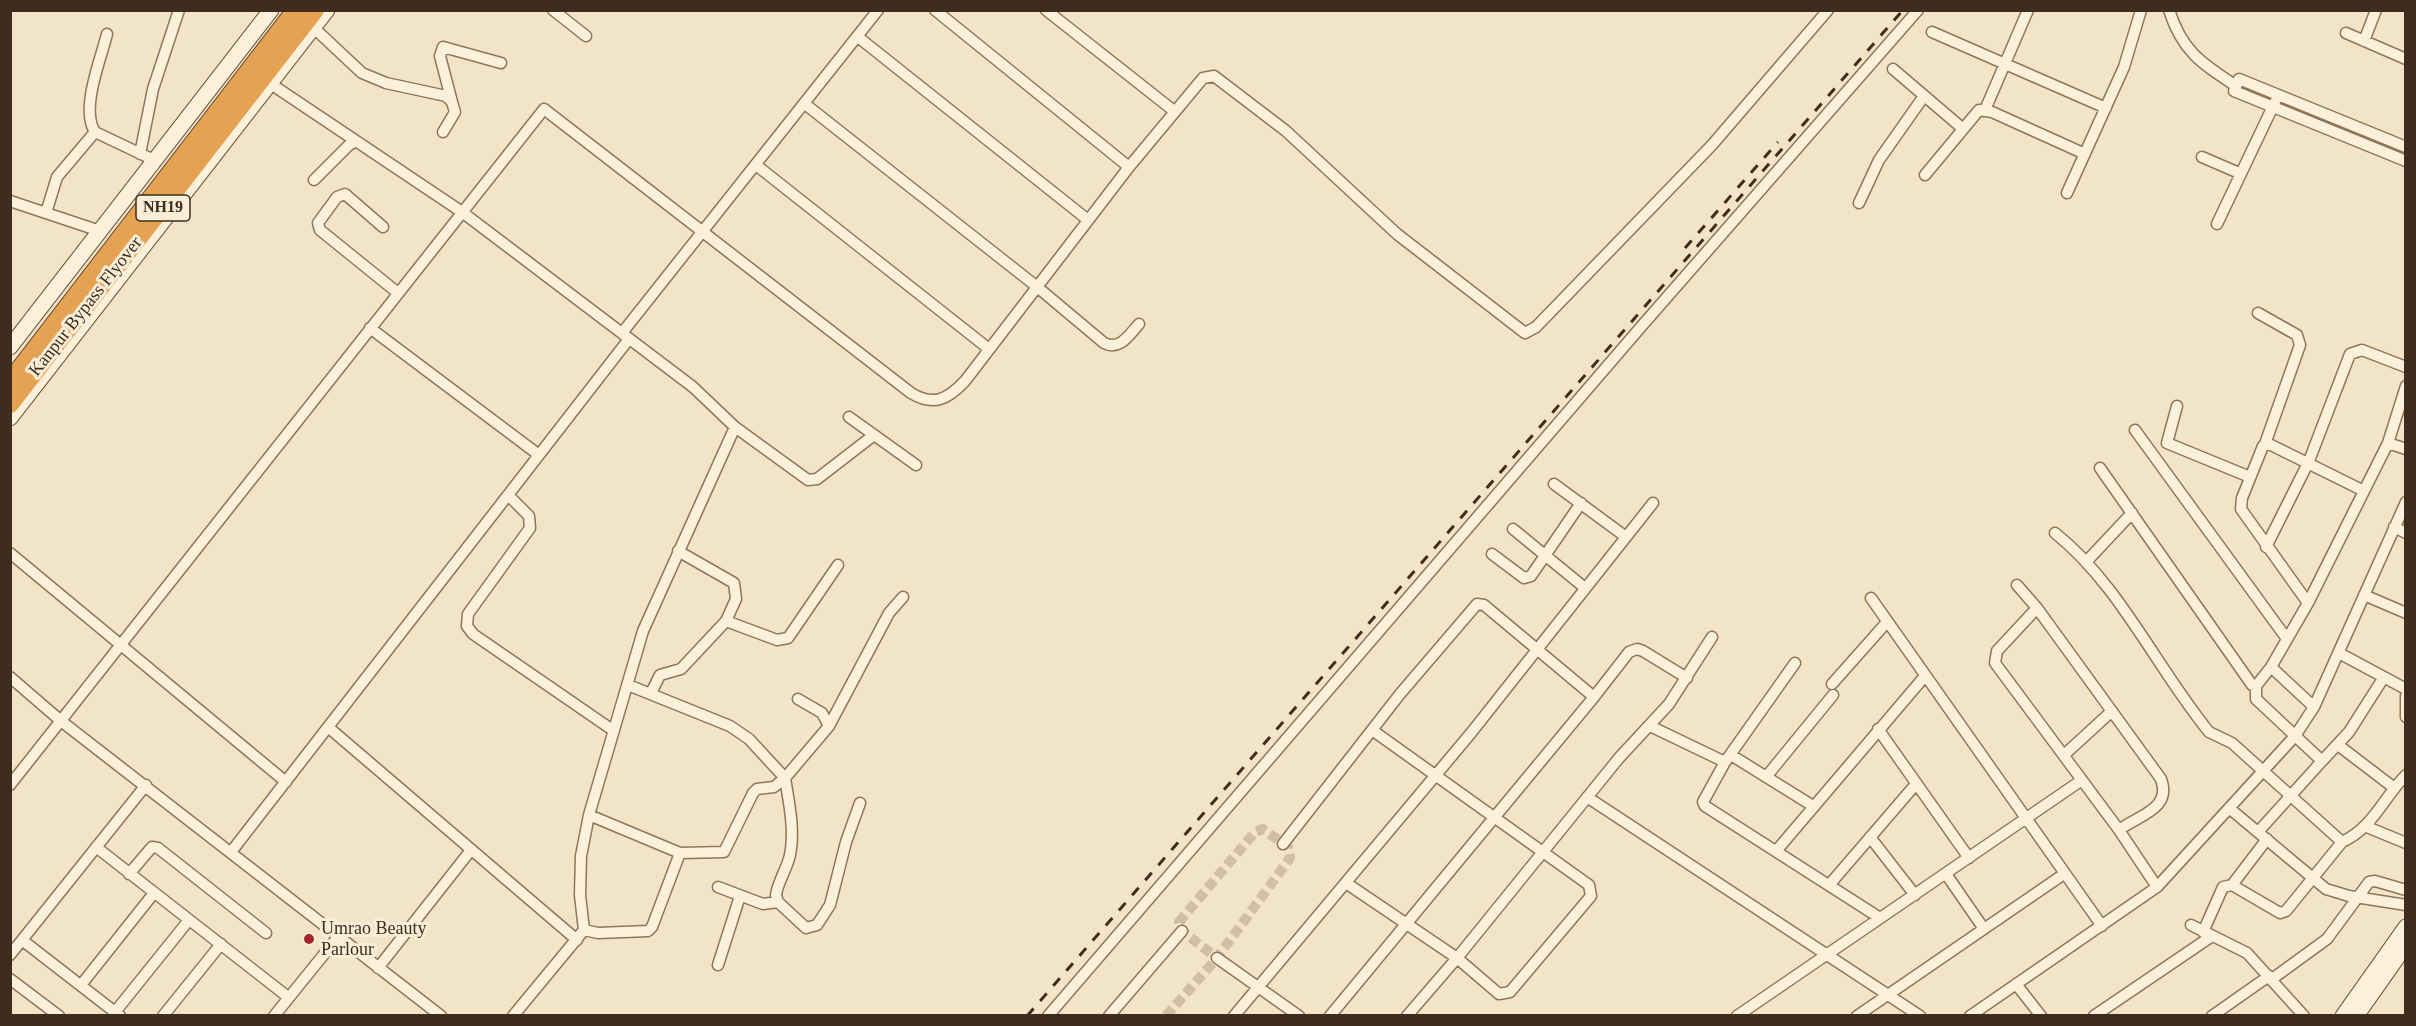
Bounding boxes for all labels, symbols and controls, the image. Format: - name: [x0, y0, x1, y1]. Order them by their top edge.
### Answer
- road number: NH19: [136, 195, 190, 221]
- street label: Kanpur Bypass Flyover: [25, 233, 147, 381]
- place label: Umrao Beauty Parlour: [321, 918, 426, 960]
- marker: Umrao Beauty Parlour: [302, 932, 316, 946]

